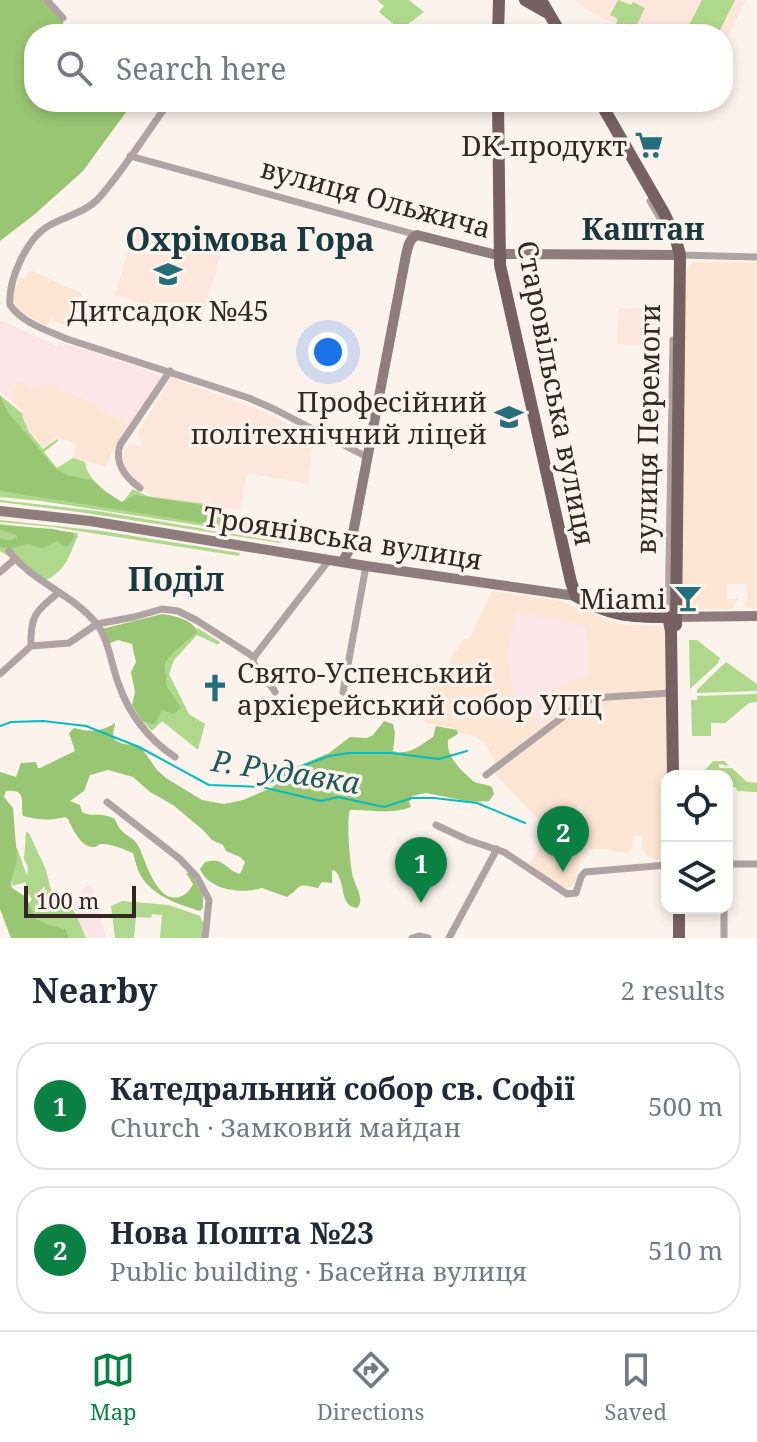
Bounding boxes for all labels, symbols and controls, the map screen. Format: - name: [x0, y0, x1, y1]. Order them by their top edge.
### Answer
- search box: [24, 24, 733, 112]
- icon: search: [52, 46, 96, 90]
- text: Search here: [116, 48, 286, 89]
- place label: DK-продукт: [461, 126, 627, 164]
- supermarket icon: DK-продукт: [634, 130, 664, 160]
- street label: вулиця Ольжича: [257, 148, 495, 246]
- district label: Каштан: [582, 208, 704, 249]
- district label: Охрімова Гора: [126, 217, 374, 260]
- street label: Старовільська вулиця: [509, 237, 605, 549]
- school or university icon: Дитсадок №45: [153, 259, 183, 289]
- place label: Дитсадок №45: [67, 291, 269, 329]
- street label: вулиця Перемоги: [626, 303, 668, 555]
- your location: [308, 332, 348, 372]
- place label: Професійний політехнічний ліцей: [190, 382, 487, 452]
- school or university icon: Професійний політехнічний ліцей: [494, 402, 524, 432]
- street label: Троянівська вулиця: [201, 496, 485, 578]
- district label: Поділ: [128, 557, 224, 600]
- place label: Miami: [580, 579, 666, 617]
- bar icon: Miami: [673, 583, 703, 613]
- place label: Свято-Успенський архієрейський собор УПЦ: [237, 653, 602, 723]
- church icon: Свято-Успенський архієрейський собор УПЦ: [200, 673, 230, 703]
- water label: Р. Рудавка: [208, 739, 363, 803]
- map controls: [661, 770, 733, 914]
- button: locate: [661, 770, 733, 842]
- pin: 2: [537, 806, 589, 872]
- pin: 1: [395, 837, 447, 903]
- button: layers: [661, 842, 733, 914]
- scale bar: [24, 882, 136, 918]
- text: 100 m: [36, 885, 99, 915]
- text: Nearby: [32, 967, 158, 1013]
- text: 2 results: [620, 972, 725, 1008]
- text: Катедральний собор св. Софії: [110, 1068, 575, 1109]
- text: 1: [53, 1088, 67, 1124]
- text: 500 m: [648, 1088, 723, 1124]
- text: Church · Замковий майдан: [110, 1109, 461, 1145]
- text: Нова Пошта №23: [110, 1212, 374, 1253]
- text: 2: [53, 1232, 67, 1268]
- text: 510 m: [648, 1232, 723, 1268]
- text: Public building · Басейна вулиця: [110, 1253, 527, 1289]
- tab: Map: [90, 1348, 137, 1426]
- tab: Directions: [317, 1348, 424, 1426]
- tab: Saved: [605, 1348, 667, 1426]

